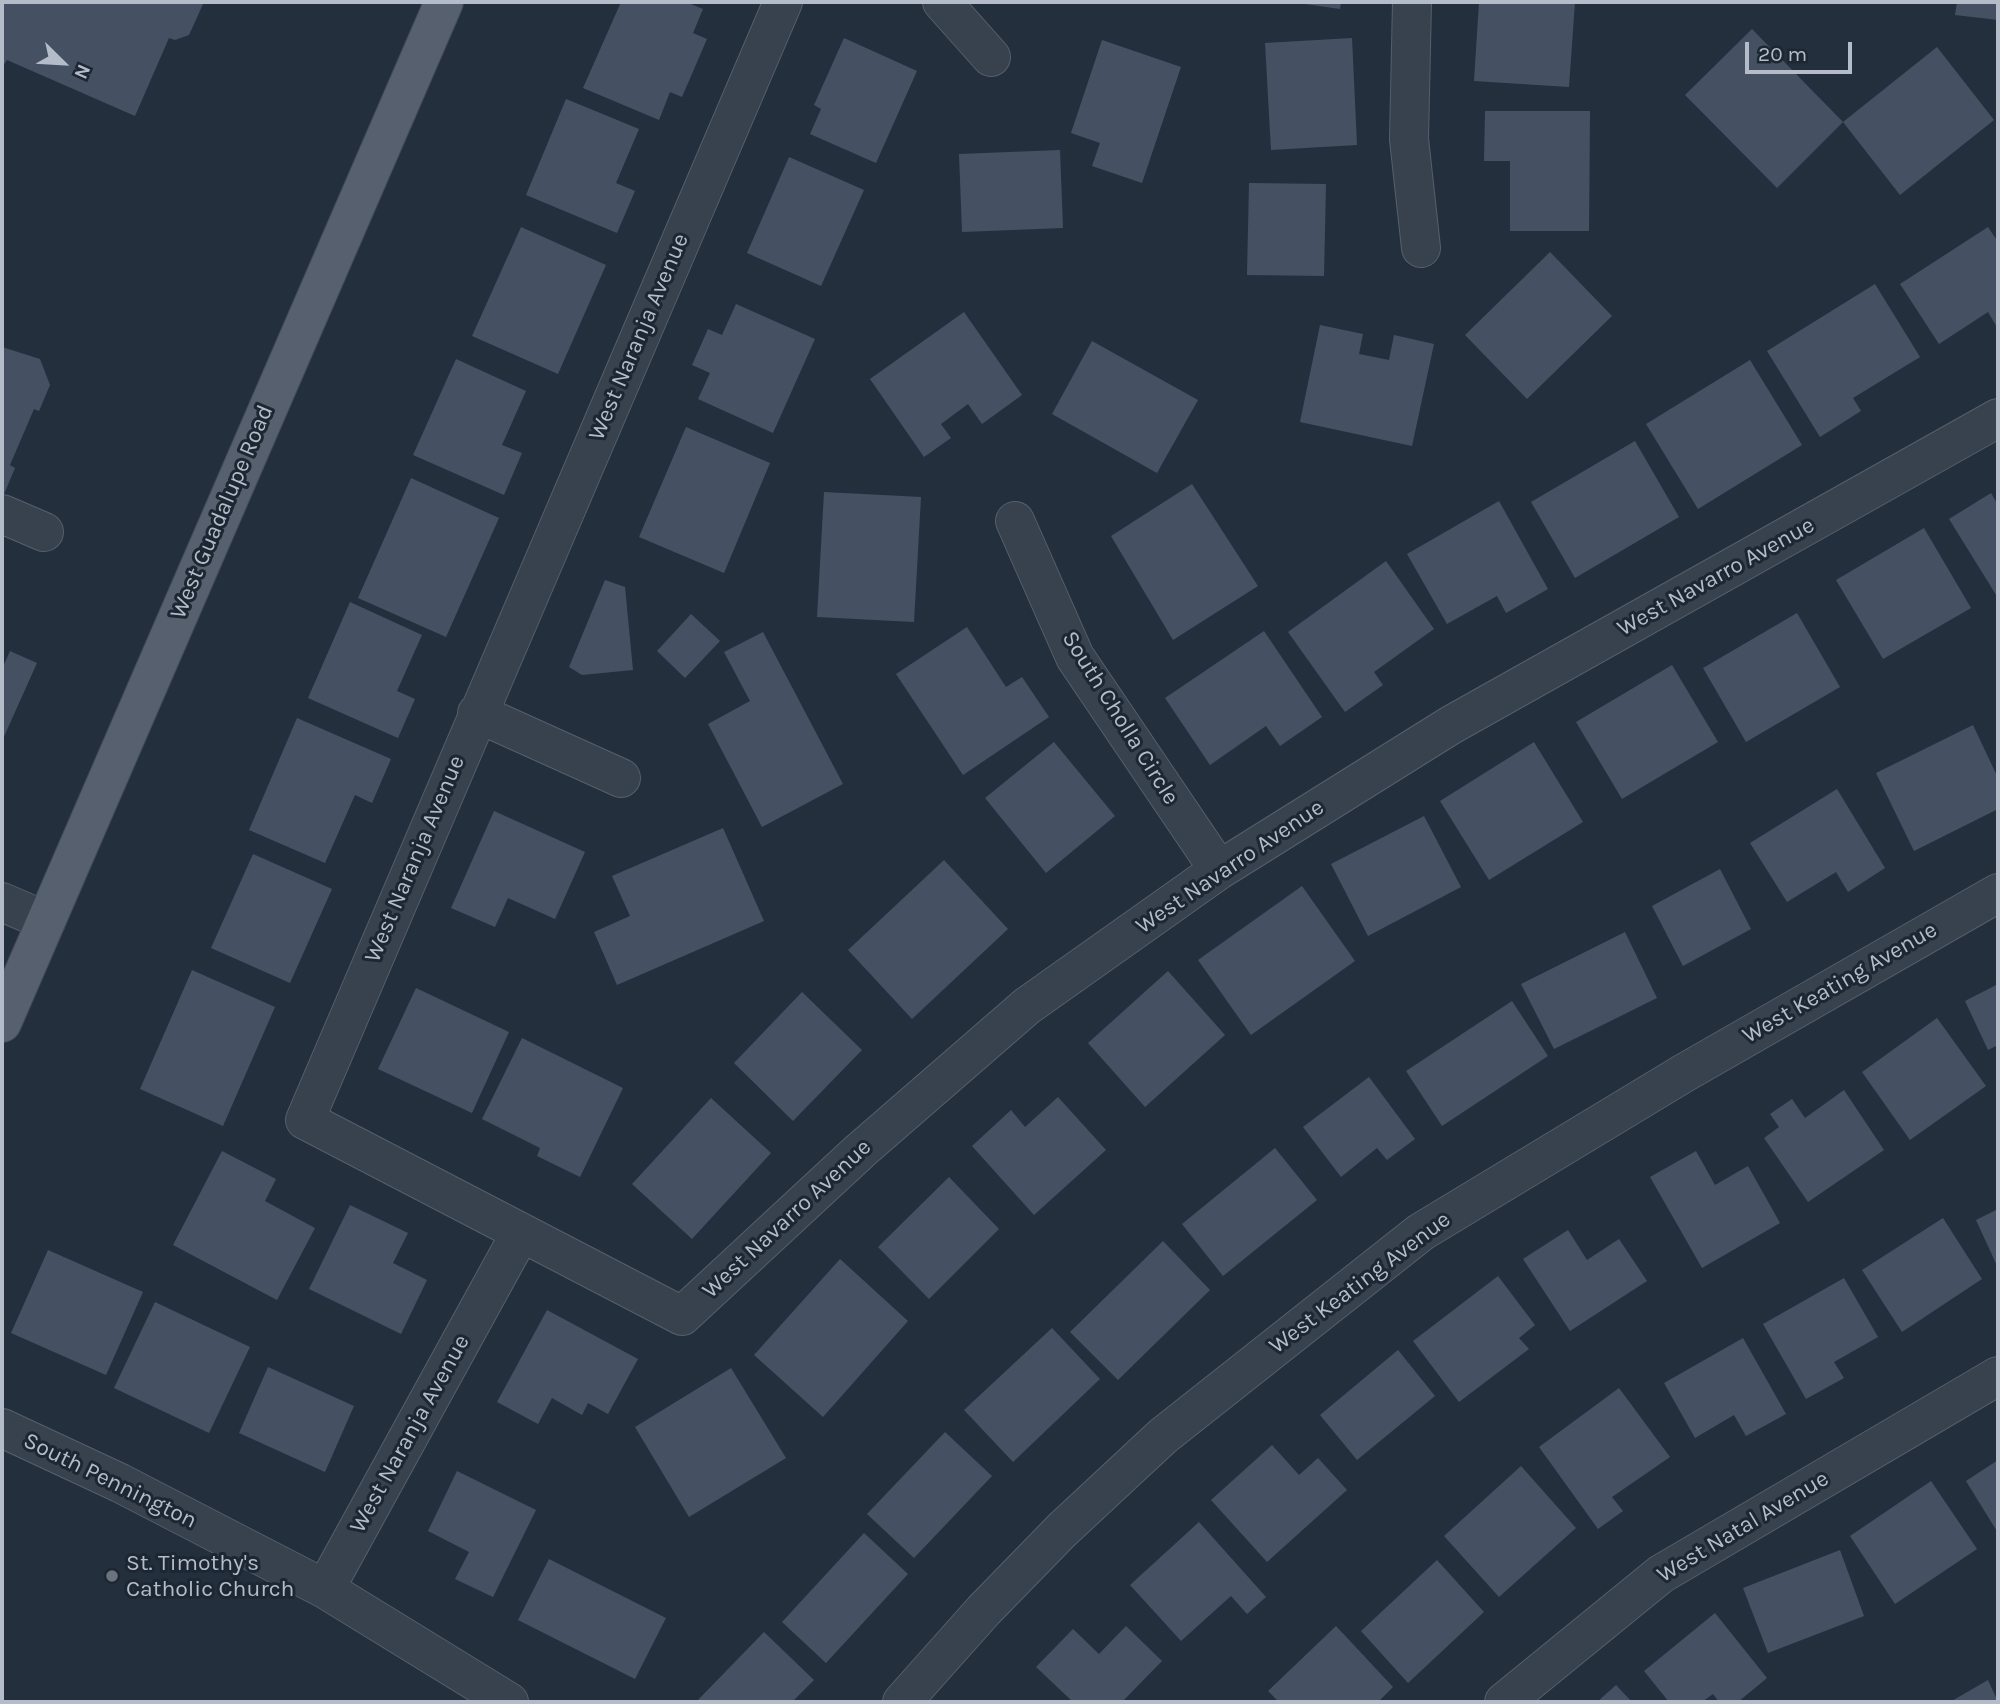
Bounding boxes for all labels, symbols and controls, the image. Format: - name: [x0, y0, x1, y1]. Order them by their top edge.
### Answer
- north arrow: [28, 28, 98, 98]
- scale bar: [1748, 28, 1855, 72]
- text: 20 m: [1758, 42, 1807, 66]
- text: N: [69, 61, 95, 82]
- street label: West Naranja Avenue: [583, 229, 695, 445]
- street label: West Guadalupe Road: [164, 401, 280, 623]
- street label: West Navarro Avenue: [1613, 511, 1819, 643]
- street label: South Cholla Circle: [1055, 626, 1185, 810]
- street label: West Naranja Avenue: [359, 751, 471, 967]
- street label: West Navarro Avenue: [1131, 794, 1329, 940]
- street label: West Keating Avenue: [1738, 916, 1942, 1050]
- street label: West Navarro Avenue: [697, 1134, 877, 1304]
- street label: West Keating Avenue: [1264, 1206, 1456, 1360]
- street label: West Naranja Avenue: [344, 1330, 476, 1538]
- street label: South Pennington: [19, 1427, 201, 1535]
- street label: West Natal Avenue: [1652, 1465, 1834, 1589]
- place label: St. Timothy's Catholic Church: [126, 1549, 294, 1603]
- marker: St. Timothy's Catholic Church: [104, 1568, 120, 1584]

